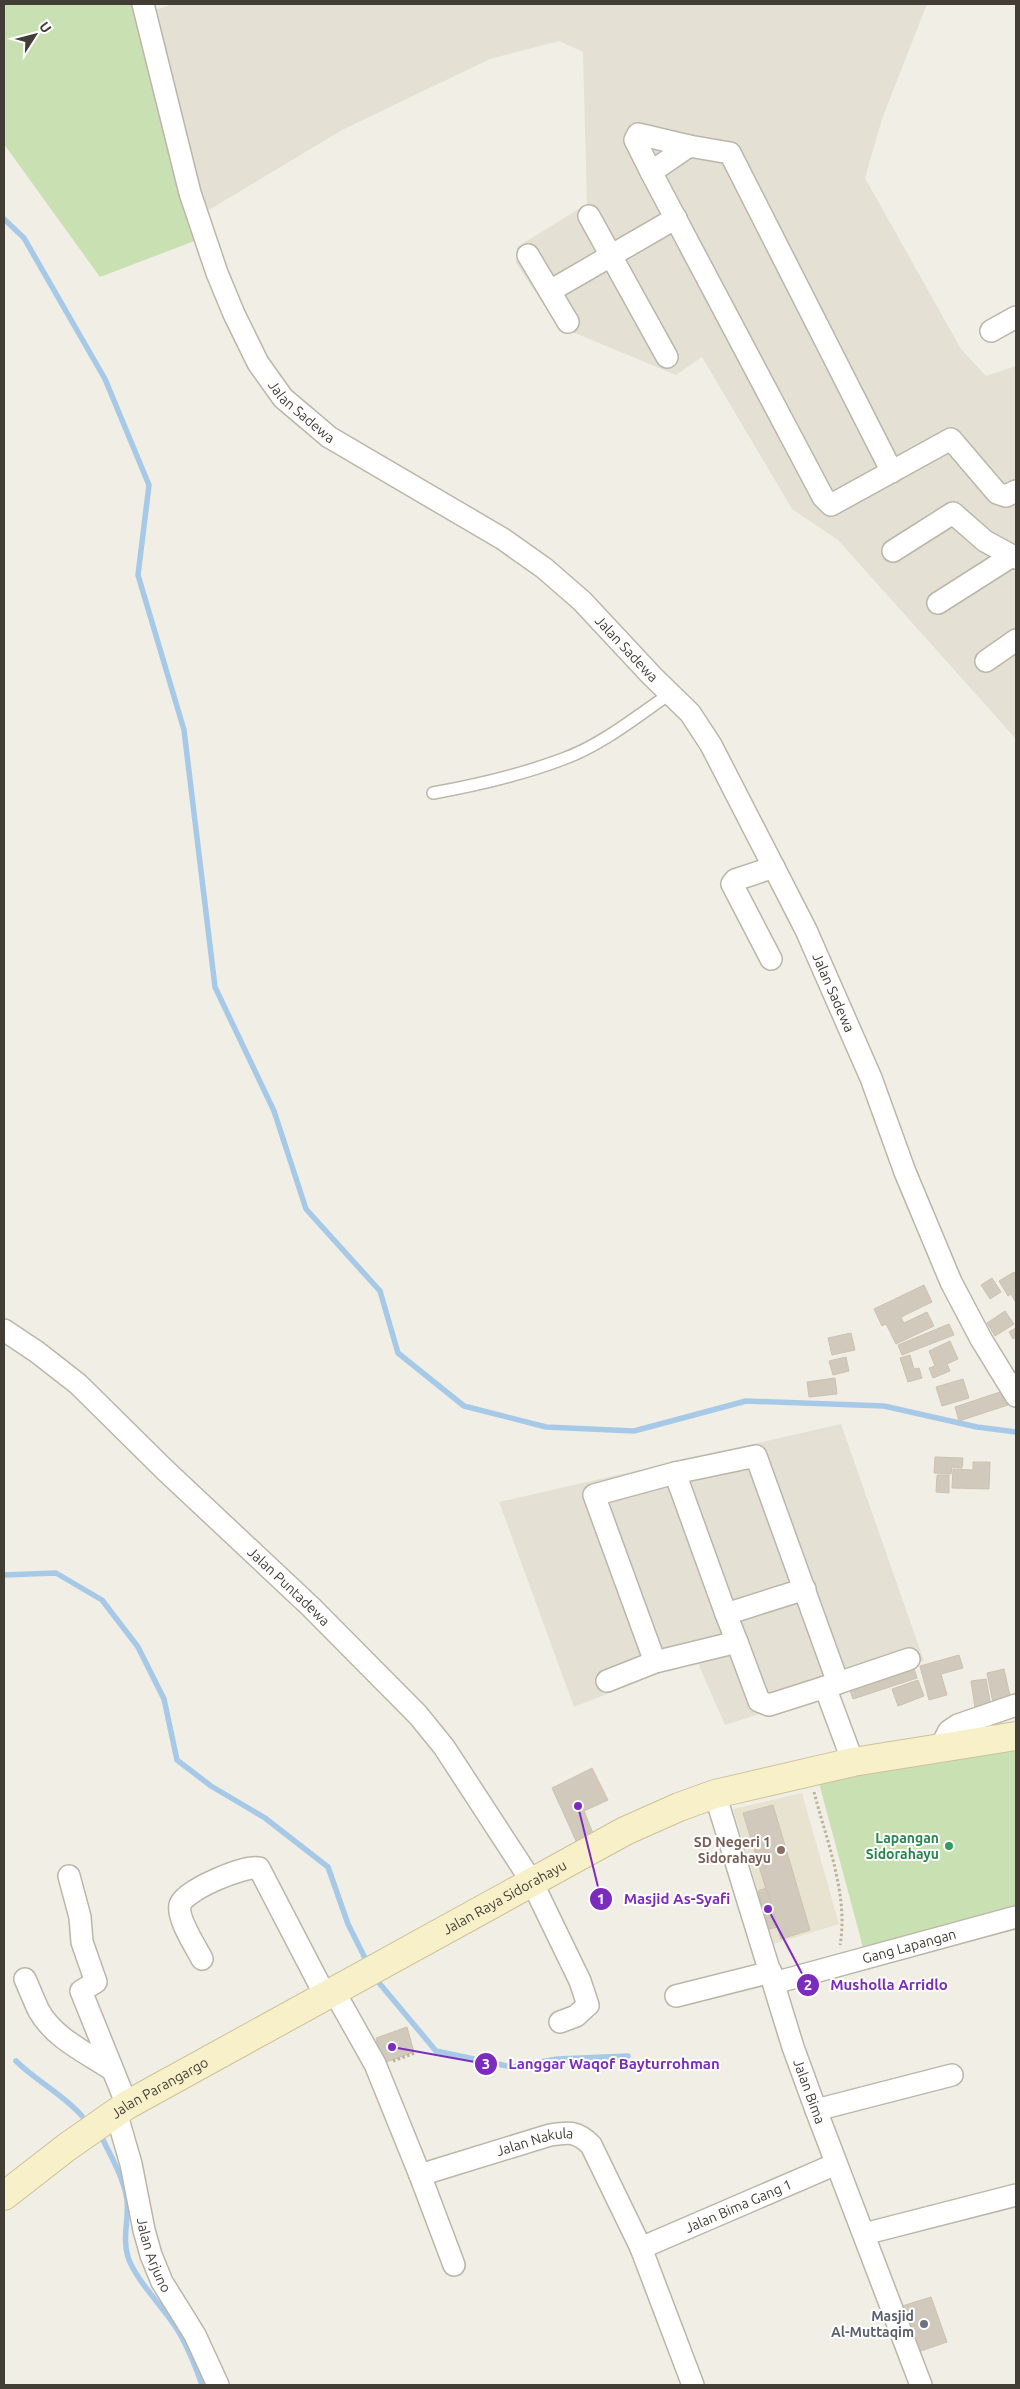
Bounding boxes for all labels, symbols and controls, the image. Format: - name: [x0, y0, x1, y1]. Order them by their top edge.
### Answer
- north arrow: [10, 10, 60, 60]
- text: U: [36, 19, 55, 36]
- street label: Jalan Sadewa: [265, 377, 337, 446]
- street label: Jalan Sadewa: [592, 612, 661, 685]
- street label: Jalan Sadewa: [809, 951, 858, 1035]
- street label: Jalan Puntadewa: [244, 1544, 333, 1629]
- place label: Lapangan Sidorahayu: [866, 1830, 939, 1862]
- place label: SD Negeri 1 Sidorahayu: [694, 1834, 771, 1866]
- marker: Lapangan Sidorahayu: [943, 1840, 955, 1852]
- marker: SD Negeri 1 Sidorahayu: [775, 1844, 787, 1856]
- street label: Jalan Raya Sidorahayu: [440, 1857, 569, 1938]
- callout: Masjid As-Syafi: [588, 1884, 740, 1914]
- text: 1: [597, 1890, 605, 1907]
- text: Masjid As-Syafi: [624, 1890, 730, 1907]
- street label: Gang Lapangan: [860, 1926, 958, 1967]
- callout: Musholla Arridlo: [795, 1970, 958, 2000]
- text: 2: [804, 1976, 812, 1993]
- text: Musholla Arridlo: [830, 1976, 948, 1993]
- callout: Langgar Waqof Bayturrohman: [473, 2049, 730, 2079]
- street label: Jalan Parangargo: [108, 2054, 211, 2122]
- text: 3: [482, 2055, 490, 2072]
- text: Langgar Waqof Bayturrohman: [508, 2055, 720, 2072]
- street label: Jalan Bima: [790, 2057, 828, 2126]
- street label: Jalan Nakula: [494, 2125, 574, 2159]
- street label: Jalan Bima Gang 1: [683, 2176, 794, 2236]
- street label: Jalan Arjuno: [134, 2216, 174, 2295]
- place label: Masjid Al-Muttaqim: [831, 2308, 914, 2340]
- marker: Masjid Al-Muttaqim: [918, 2318, 930, 2330]

